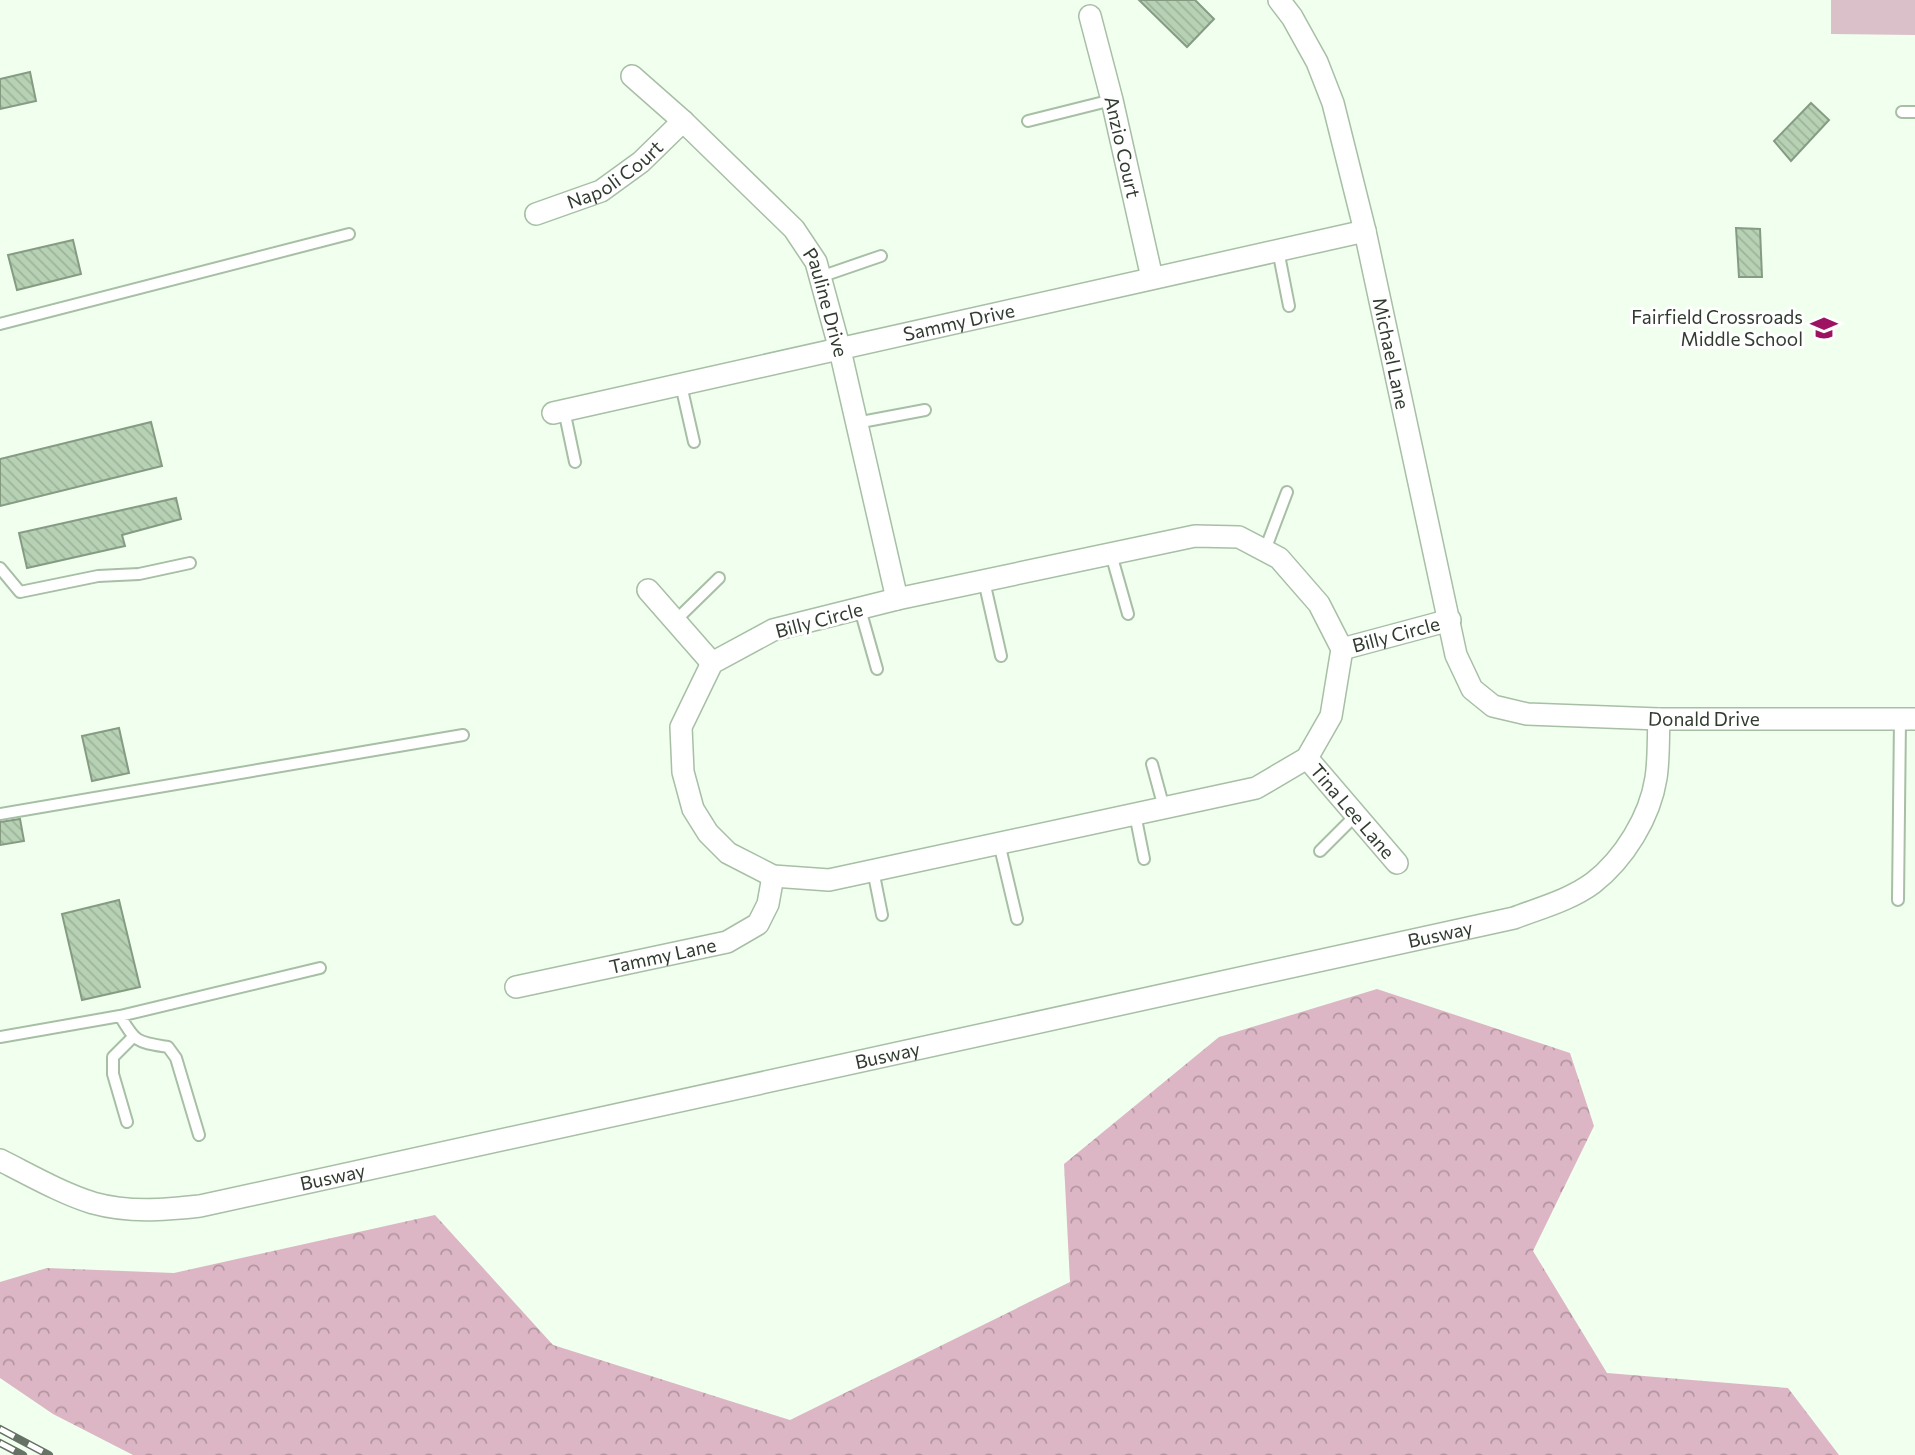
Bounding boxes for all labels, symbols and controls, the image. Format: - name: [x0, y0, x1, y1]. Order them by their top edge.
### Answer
- street label: Anzio Court: [1100, 94, 1146, 200]
- street label: Napoli Court: [564, 135, 667, 213]
- street label: Pauline Drive: [799, 243, 853, 359]
- street label: Michael Lane: [1369, 295, 1415, 411]
- street label: Sammy Drive: [901, 298, 1017, 345]
- place label: Fairfield Crossroads Middle School: [1631, 305, 1803, 350]
- school or university icon: Fairfield Crossroads Middle School: [1809, 313, 1839, 343]
- street label: Billy Circle: [773, 597, 865, 642]
- street label: Billy Circle: [1350, 611, 1442, 657]
- street label: Donald Drive: [1648, 707, 1760, 730]
- street label: Tina Lee Lane: [1306, 759, 1400, 863]
- street label: Busway: [1405, 915, 1475, 952]
- street label: Tammy Lane: [607, 933, 718, 978]
- street label: Busway: [853, 1037, 922, 1073]
- street label: Busway: [298, 1158, 367, 1195]

